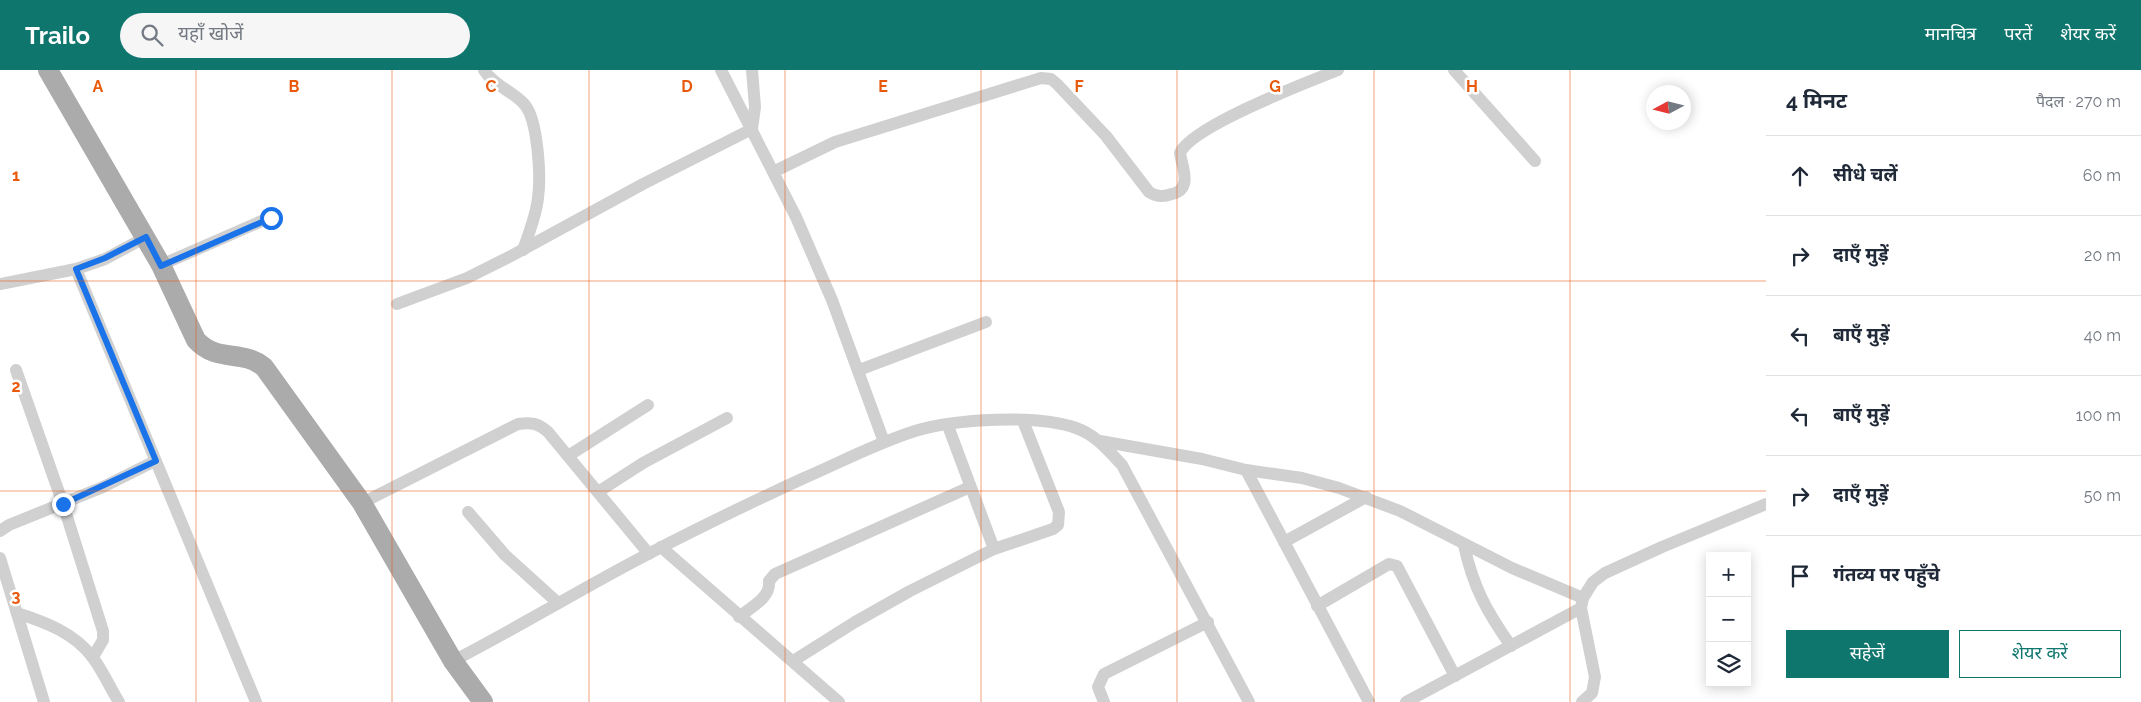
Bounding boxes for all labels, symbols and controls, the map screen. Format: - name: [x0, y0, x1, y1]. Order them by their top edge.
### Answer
- search box: [120, 13, 470, 58]
- text: Trailo: [25, 21, 90, 50]
- icon: search: [138, 21, 166, 49]
- text: यहाँ खोजें: [178, 22, 243, 44]
- text: मानचित्र: [1925, 23, 1976, 44]
- text: परतें: [2004, 23, 2032, 44]
- text: शेयर करें: [2060, 23, 2116, 44]
- text: A: [93, 77, 104, 96]
- text: B: [289, 77, 300, 96]
- text: C: [486, 77, 497, 96]
- text: D: [681, 77, 693, 96]
- text: E: [878, 77, 888, 96]
- text: F: [1074, 77, 1084, 96]
- text: G: [1269, 77, 1281, 96]
- text: H: [1466, 77, 1478, 96]
- north arrow: [1646, 85, 1691, 130]
- text: 4 मिनट: [1786, 88, 1847, 113]
- text: पैदल · 270 m: [2036, 92, 2121, 111]
- icon: ahead: [1786, 162, 1814, 190]
- text: सीधे चलें: [1833, 163, 1897, 185]
- text: 1: [12, 166, 20, 185]
- text: 60 m: [2083, 166, 2121, 185]
- route start: [260, 207, 283, 230]
- icon: right: [1786, 242, 1814, 270]
- text: दाएँ मुड़ें: [1833, 243, 1889, 265]
- text: 20 m: [2084, 246, 2121, 265]
- icon: left: [1786, 322, 1814, 350]
- text: बाएँ मुड़ें: [1833, 323, 1890, 345]
- text: 40 m: [2084, 326, 2121, 345]
- text: 2: [11, 377, 21, 396]
- icon: left: [1786, 402, 1814, 430]
- text: बाएँ मुड़ें: [1833, 403, 1890, 425]
- text: 100 m: [2076, 406, 2121, 425]
- icon: right: [1786, 482, 1814, 510]
- text: दाएँ मुड़ें: [1833, 483, 1889, 505]
- text: 50 m: [2084, 486, 2121, 505]
- route end: [52, 493, 75, 516]
- map controls: [1706, 552, 1751, 687]
- button: +: [1706, 552, 1751, 597]
- icon: arrive: [1786, 562, 1814, 590]
- text: गंतव्य पर पहुँचे: [1833, 563, 1940, 585]
- text: 3: [12, 587, 21, 606]
- button: −: [1706, 597, 1751, 642]
- button: सहेजें: [1786, 630, 1949, 678]
- button: शेयर करें: [1959, 630, 2121, 678]
- button: layers: [1706, 642, 1751, 687]

